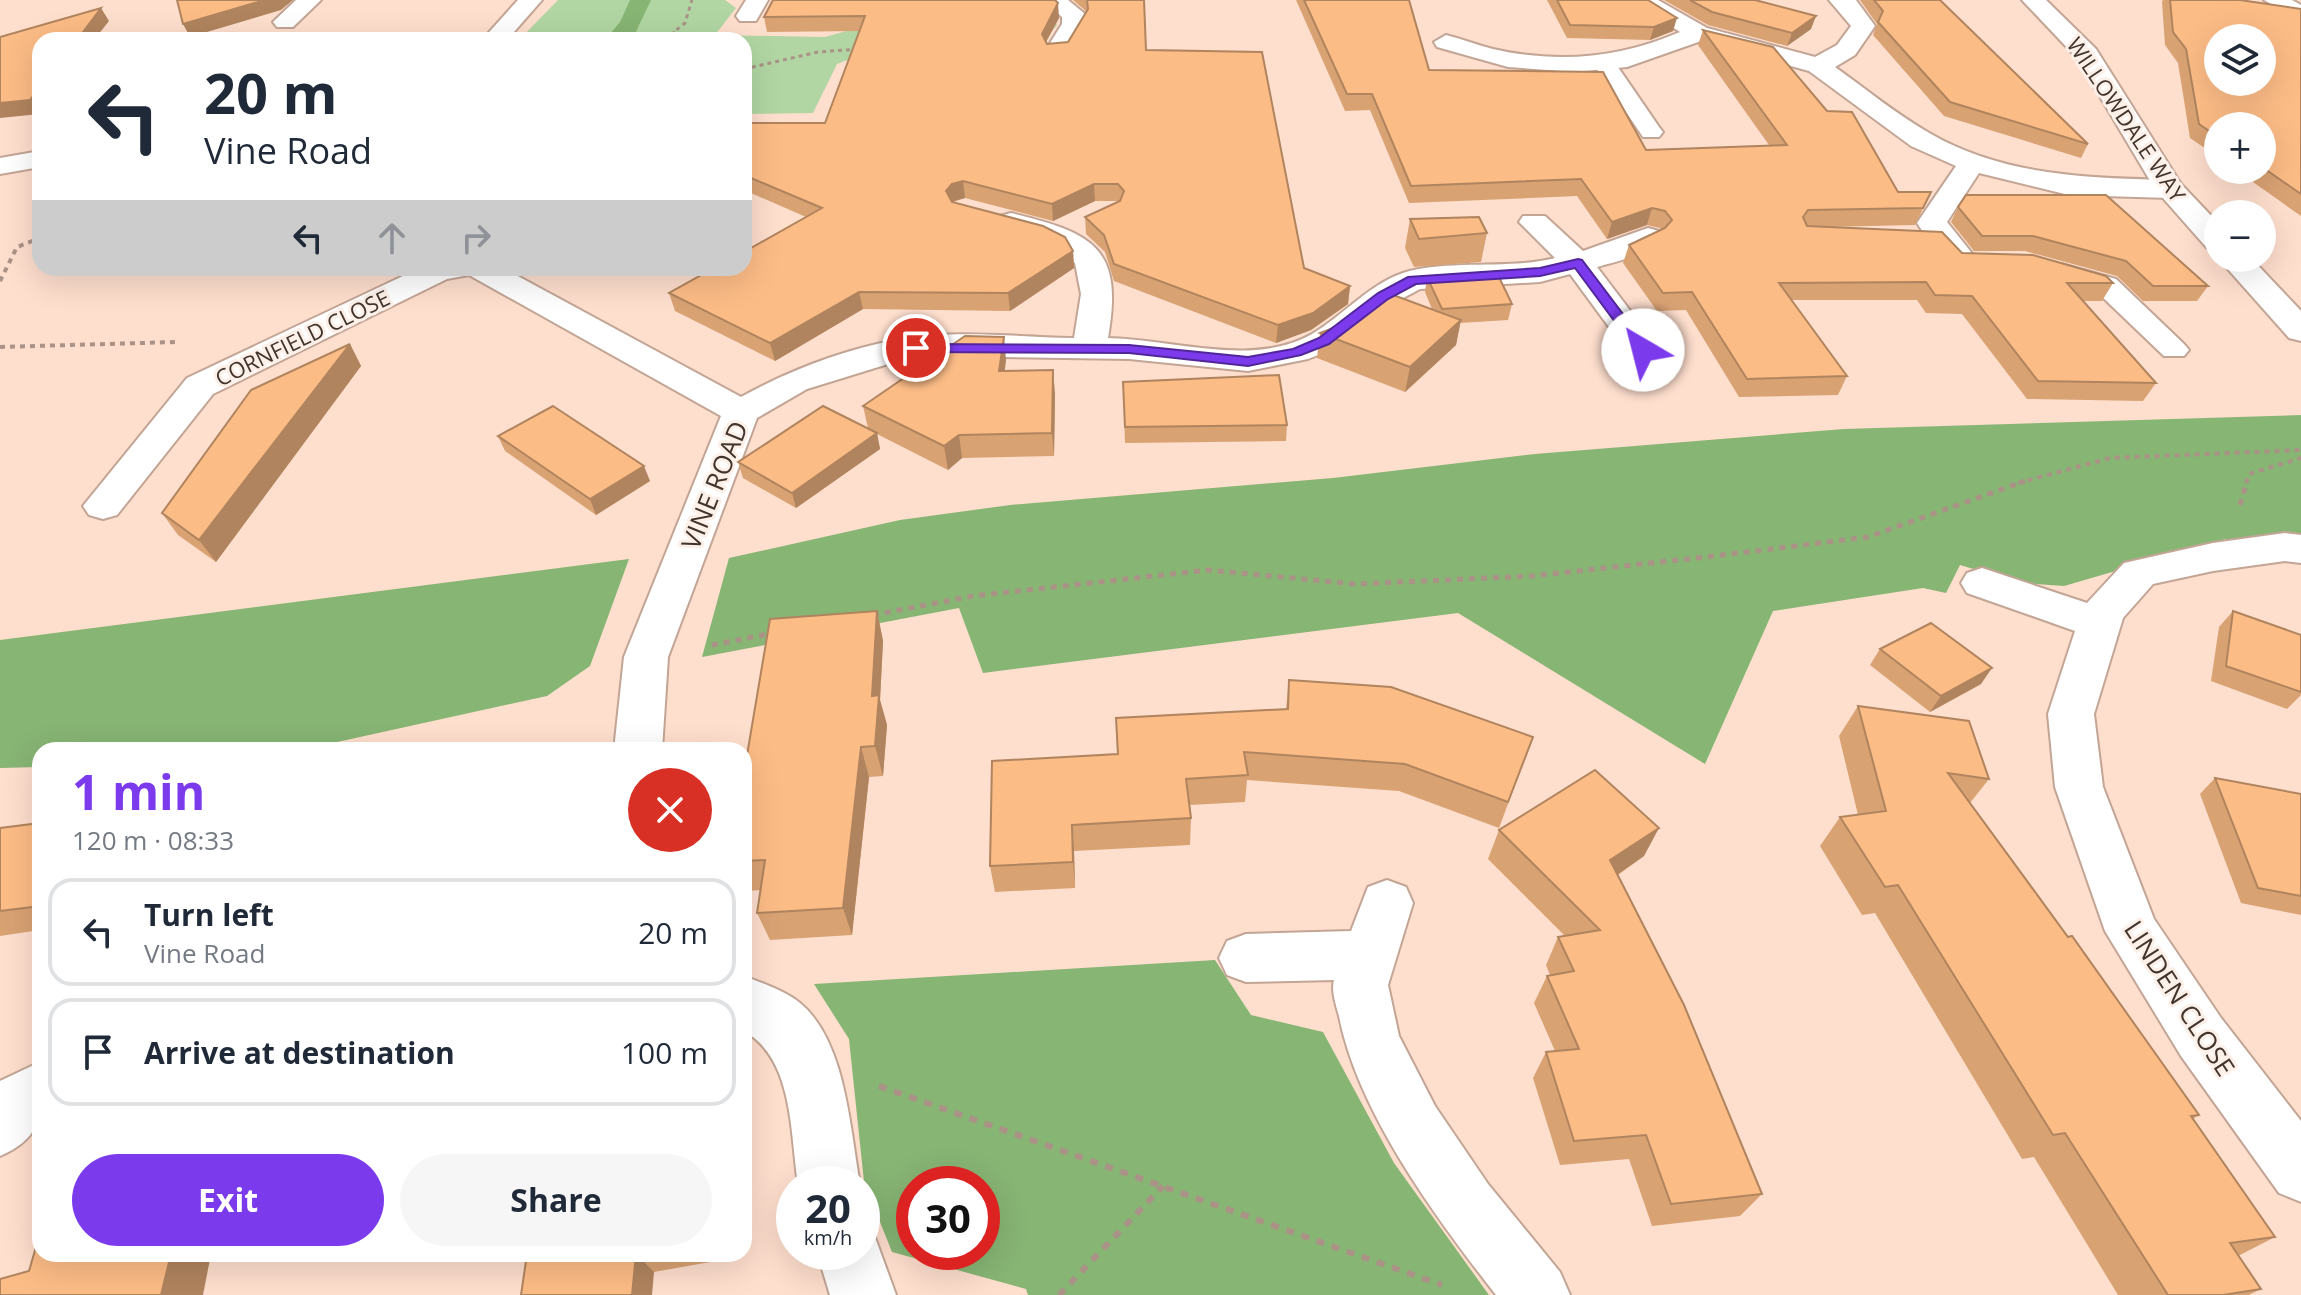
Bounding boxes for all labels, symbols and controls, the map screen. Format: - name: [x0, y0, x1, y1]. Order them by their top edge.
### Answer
- map controls: [2204, 24, 2276, 272]
- button: layers: [2204, 24, 2276, 96]
- street label: WILLOWDALE WAY: [2061, 31, 2194, 208]
- text: 20 m: [204, 54, 338, 130]
- icon: left: [72, 64, 176, 168]
- button: +: [2204, 112, 2276, 184]
- text: Vine Road: [204, 126, 372, 175]
- button: −: [2204, 200, 2276, 272]
- icon: left: [286, 216, 330, 260]
- icon: ahead: [370, 216, 414, 260]
- icon: right: [454, 216, 498, 260]
- street label: CORNFIELD CLOSE: [210, 282, 394, 392]
- position arrow: [1601, 308, 1685, 392]
- pin: [882, 314, 950, 382]
- icon: arrive: [894, 326, 938, 370]
- street label: VINE ROAD: [672, 416, 756, 554]
- text: 1 min: [72, 759, 205, 824]
- button: close: [628, 768, 712, 852]
- text: 120 m · 08:33: [72, 822, 234, 858]
- text: Turn left: [144, 894, 274, 935]
- icon: left: [76, 910, 120, 954]
- text: 20 m: [638, 912, 708, 953]
- street label: LINDEN CLOSE: [2116, 913, 2244, 1083]
- text: Vine Road: [144, 935, 265, 971]
- icon: arrive: [76, 1030, 120, 1074]
- text: Arrive at destination: [144, 1032, 455, 1073]
- text: 100 m: [621, 1032, 708, 1073]
- button: Exit: [72, 1154, 384, 1246]
- button: Share: [400, 1154, 712, 1246]
- speed limit sign: 30: [896, 1166, 1000, 1270]
- text: 20: [805, 1180, 851, 1235]
- text: km/h: [804, 1224, 852, 1251]

